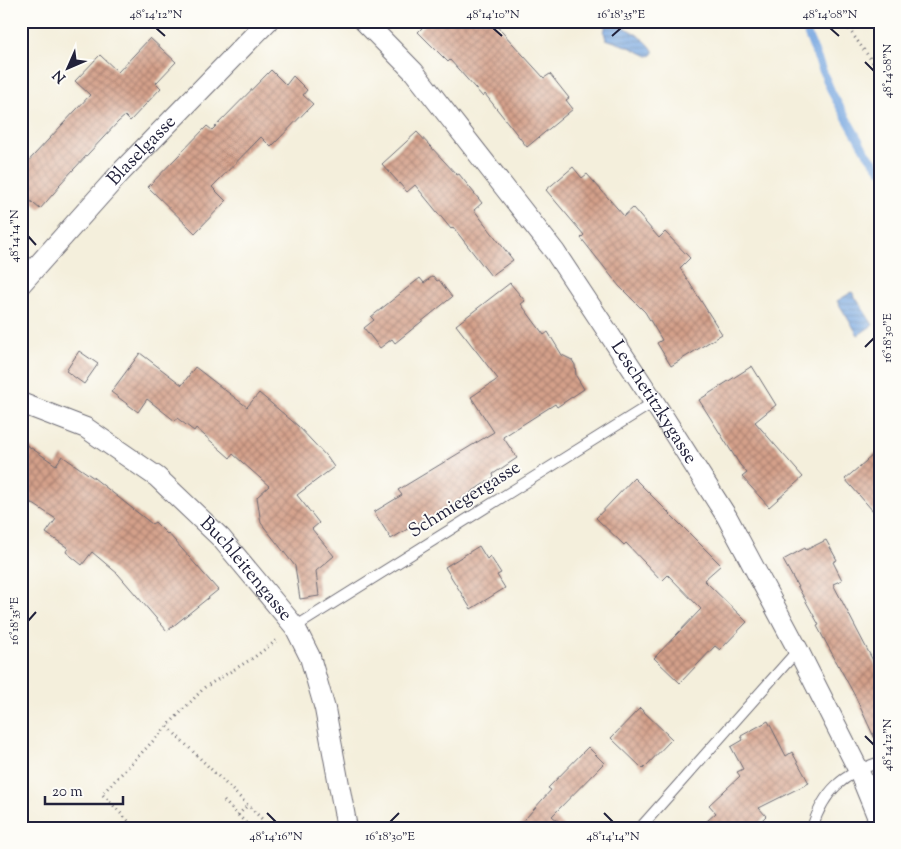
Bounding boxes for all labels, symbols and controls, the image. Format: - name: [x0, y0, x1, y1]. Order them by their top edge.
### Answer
- text: 48°14'12"N: [130, 6, 183, 24]
- text: 48°14'10"N: [466, 6, 520, 24]
- text: 16°18'35"E: [597, 6, 646, 24]
- text: 48°14'08"N: [803, 6, 858, 24]
- north arrow: [42, 42, 92, 92]
- text: 48°14'08"N: [879, 43, 897, 98]
- text: N: [49, 65, 71, 87]
- street label: Blaselgasse: [101, 109, 183, 192]
- text: 48°14'14"N: [6, 209, 24, 263]
- text: 16°18'30"E: [879, 312, 897, 363]
- street label: Leschetitzkygasse: [604, 335, 704, 470]
- street label: Schmiegergasse: [404, 455, 526, 545]
- street label: Buchleitengasse: [193, 511, 298, 627]
- text: 16°18'35"E: [6, 596, 24, 645]
- text: 48°14'12"N: [879, 718, 897, 771]
- scale bar: [45, 774, 122, 806]
- text: 20 m: [52, 782, 83, 803]
- text: 48°14'16"N: [249, 828, 303, 846]
- text: 16°18'30"E: [365, 828, 416, 846]
- text: 48°14'14"N: [586, 828, 640, 846]

